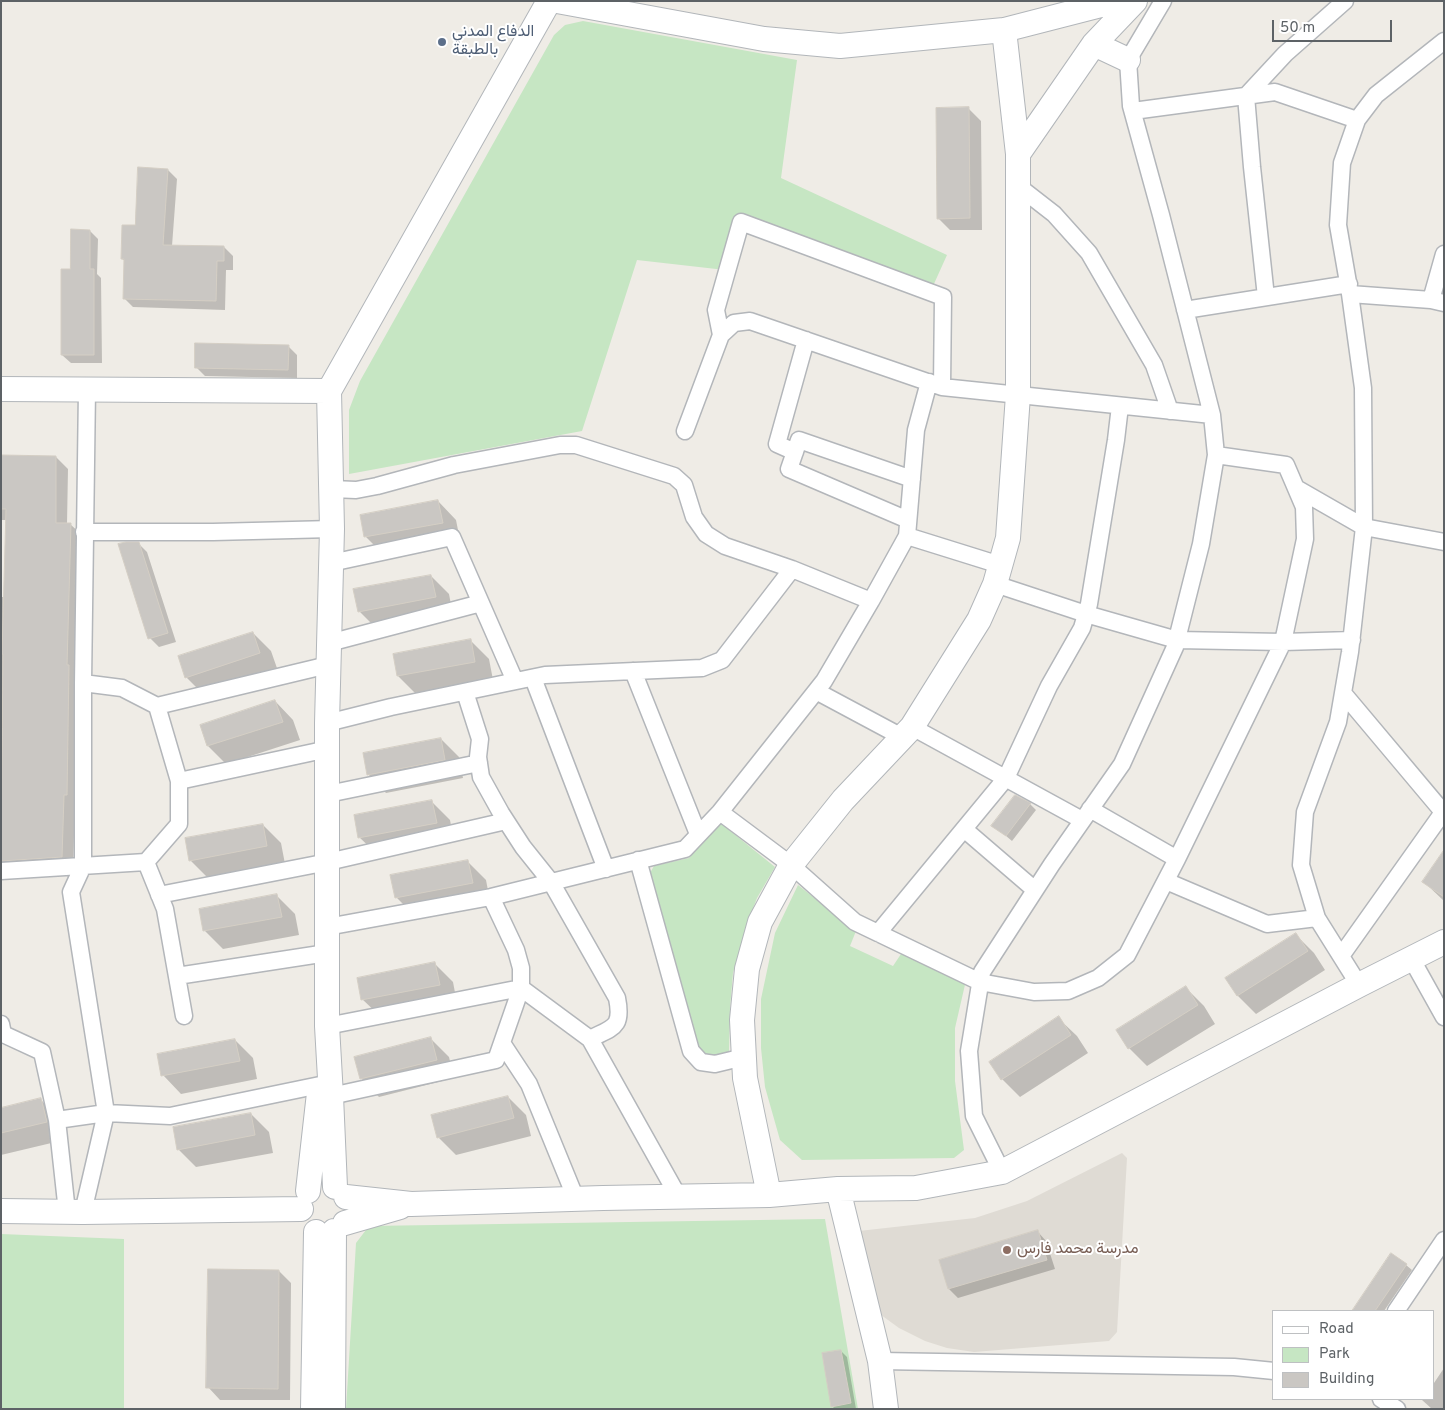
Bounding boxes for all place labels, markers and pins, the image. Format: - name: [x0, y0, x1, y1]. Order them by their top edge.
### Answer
- place label: الدفاع المدني بالطبقة: [452, 23, 534, 61]
- marker: الدفاع المدني بالطبقة: [436, 36, 448, 48]
- place label: مدرسة محمد فارس: [1017, 1240, 1138, 1260]
- marker: مدرسة محمد فارس: [1001, 1244, 1013, 1256]

